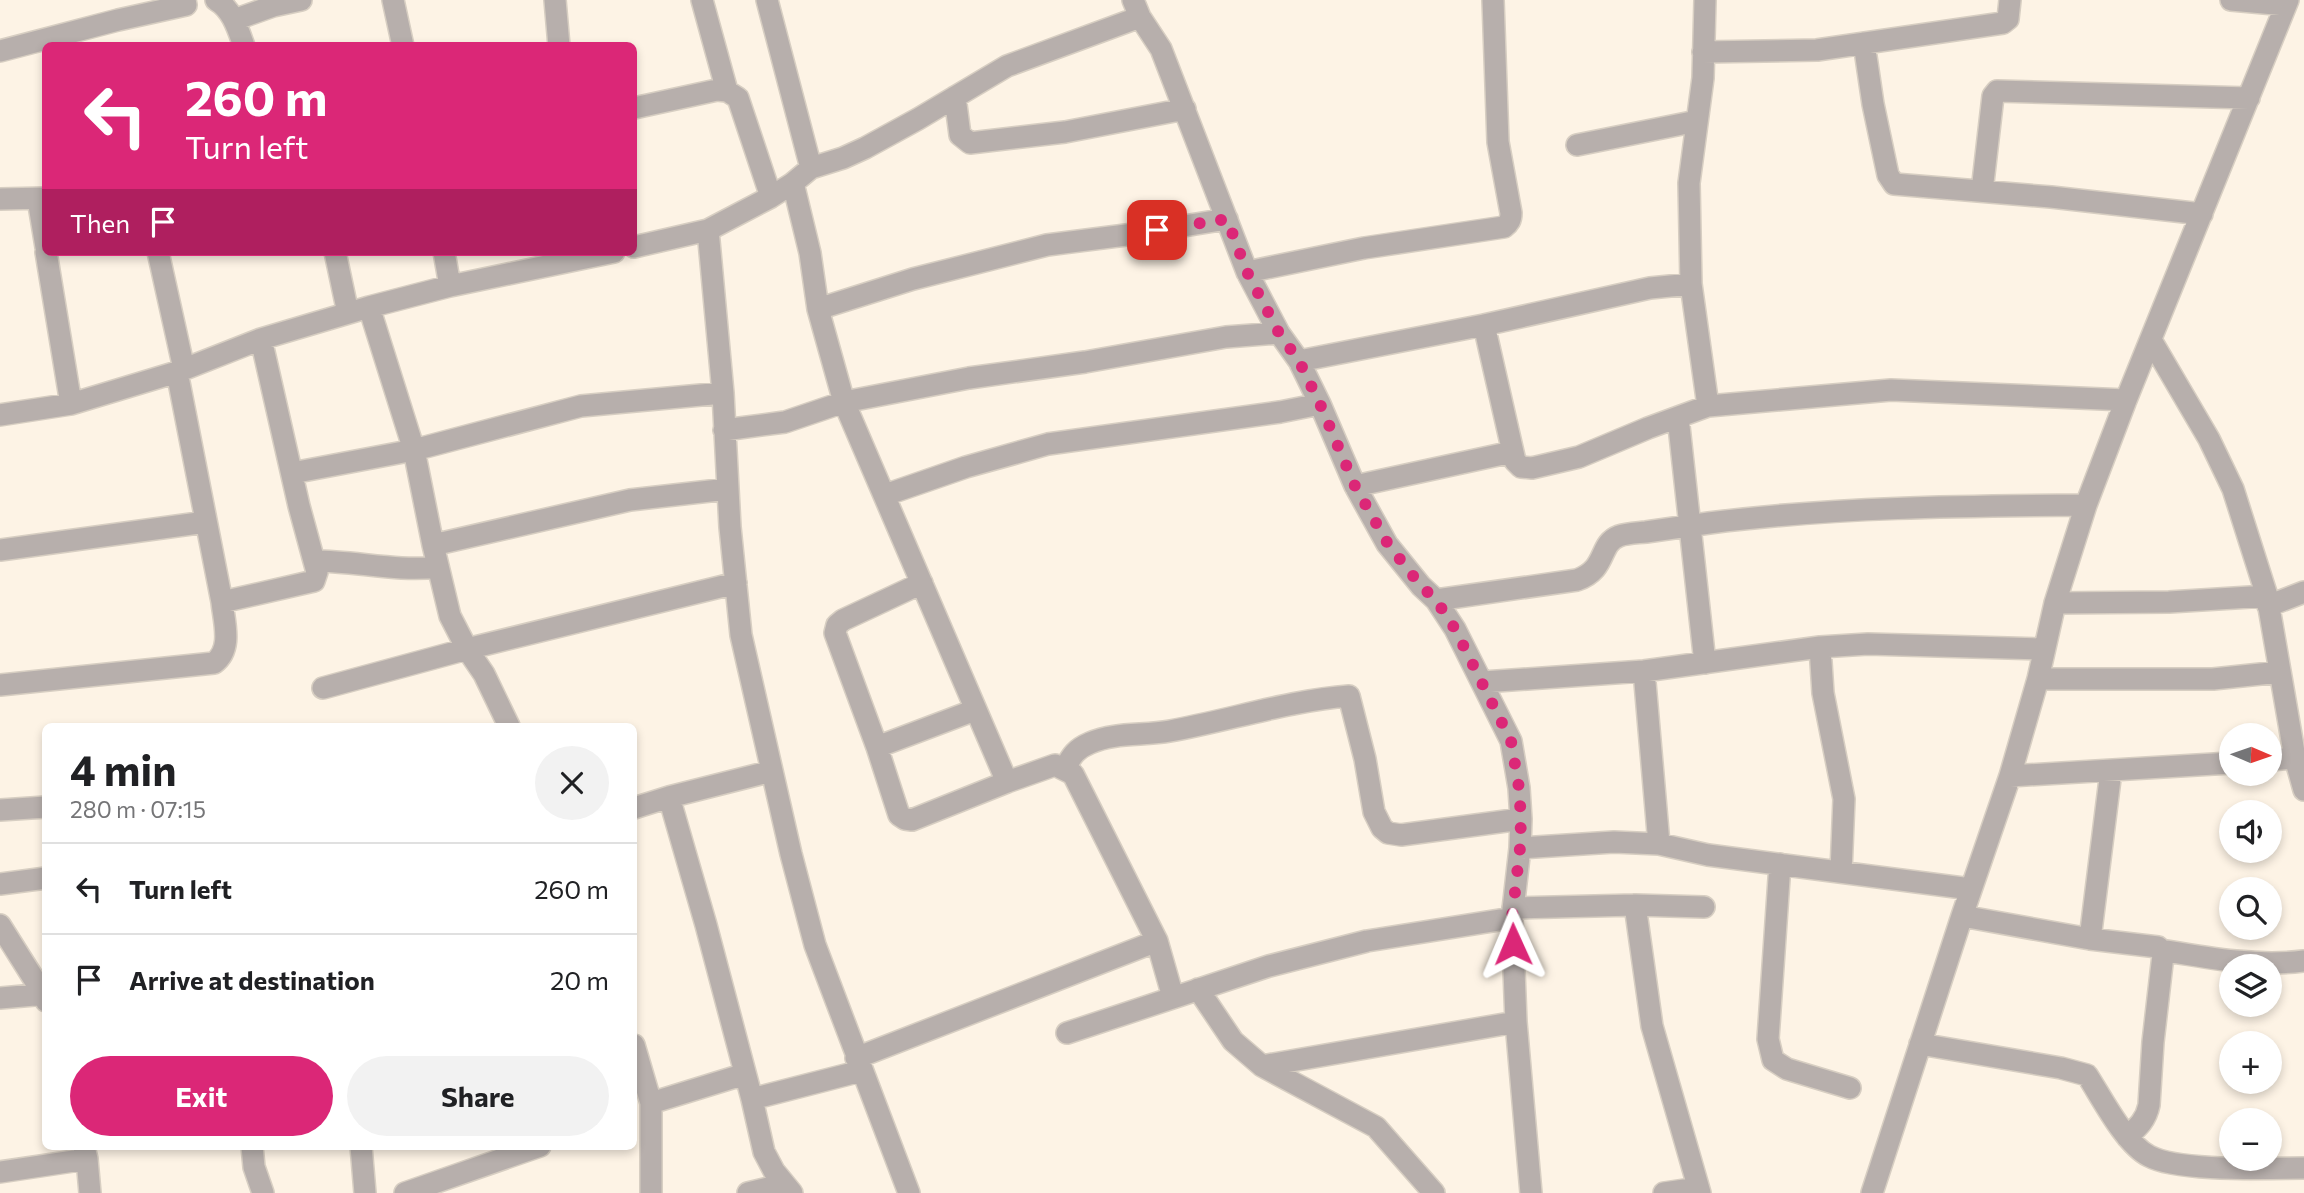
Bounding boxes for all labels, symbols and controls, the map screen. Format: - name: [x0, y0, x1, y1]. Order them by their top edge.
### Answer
- text: 260 m: [185, 66, 327, 126]
- icon: left: [70, 70, 161, 161]
- text: Turn left: [185, 126, 309, 166]
- pin: [1127, 200, 1187, 260]
- icon: arrive: [144, 203, 182, 241]
- text: Then: [70, 207, 130, 238]
- icon: arrive: [1138, 211, 1176, 249]
- north arrow: [2219, 723, 2282, 786]
- map controls: [2219, 723, 2282, 1171]
- text: 4 min: [70, 743, 176, 795]
- button: close: [535, 746, 609, 820]
- text: 280 m · 07:15: [70, 795, 206, 823]
- button: sound: [2219, 800, 2282, 863]
- icon: left: [70, 870, 108, 908]
- text: Turn left: [129, 873, 232, 904]
- text: 260 m: [534, 873, 609, 904]
- button: search: [2219, 877, 2282, 940]
- position arrow: [1476, 907, 1550, 981]
- button: layers: [2219, 954, 2282, 1017]
- icon: arrive: [70, 961, 108, 999]
- text: Arrive at destination: [129, 964, 375, 995]
- text: 20 m: [550, 964, 609, 995]
- button: +: [2219, 1031, 2282, 1094]
- button: Exit: [70, 1056, 333, 1136]
- button: Share: [347, 1056, 609, 1136]
- button: −: [2219, 1108, 2282, 1171]

